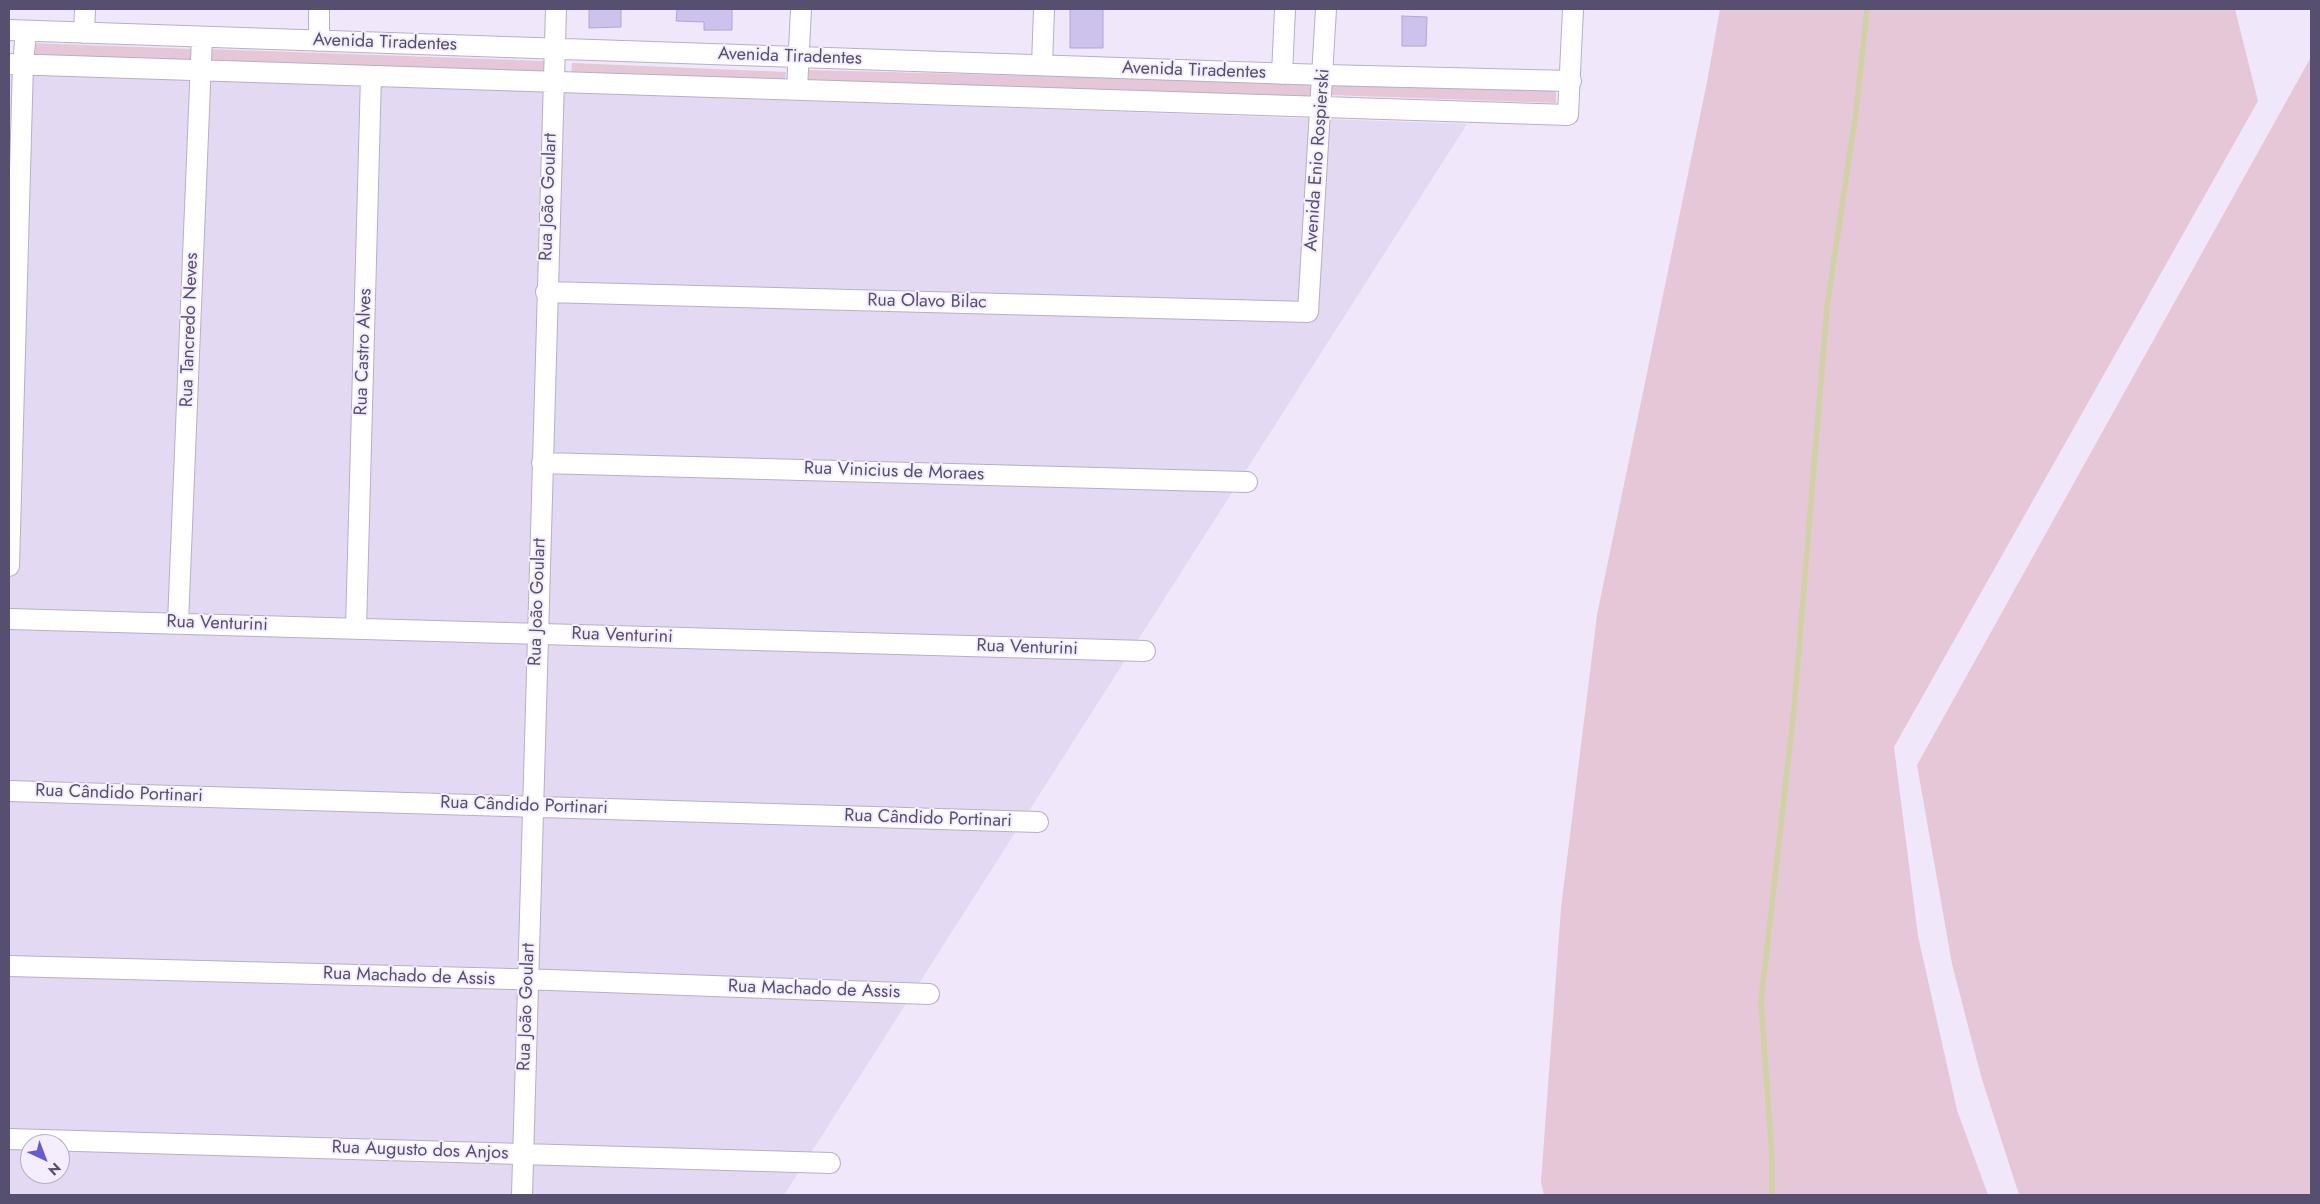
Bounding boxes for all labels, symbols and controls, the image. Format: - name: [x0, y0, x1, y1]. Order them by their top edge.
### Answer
- street label: Avenida Tiradentes: [313, 30, 457, 56]
- street label: Avenida Tiradentes: [718, 44, 862, 70]
- street label: Avenida Tiradentes: [1122, 58, 1266, 84]
- street label: Avenida Enio Rospierski: [1301, 68, 1335, 252]
- street label: Rua João Goulart: [536, 133, 562, 261]
- street label: Rua Tancredo Neves: [177, 252, 203, 408]
- street label: Rua Castro Alves: [351, 288, 377, 416]
- street label: Rua Olavo Bilac: [867, 290, 987, 314]
- street label: Rua Vinicius de Moraes: [803, 458, 985, 486]
- street label: Rua João Goulart: [525, 538, 551, 666]
- street label: Rua Venturini: [166, 611, 268, 637]
- street label: Rua Venturini: [571, 623, 673, 649]
- street label: Rua Venturini: [976, 635, 1078, 661]
- street label: Rua Cândido Portinari: [35, 780, 203, 808]
- street label: Rua Cândido Portinari: [440, 792, 608, 820]
- street label: Rua Cândido Portinari: [844, 805, 1012, 833]
- street label: Rua João Goulart: [514, 943, 540, 1071]
- street label: Rua Machado de Assis: [323, 963, 495, 991]
- street label: Rua Machado de Assis: [728, 976, 900, 1004]
- north arrow: [20, 1134, 70, 1184]
- street label: Rua Augusto dos Anjos: [331, 1137, 509, 1165]
- text: N: [44, 1158, 65, 1180]

